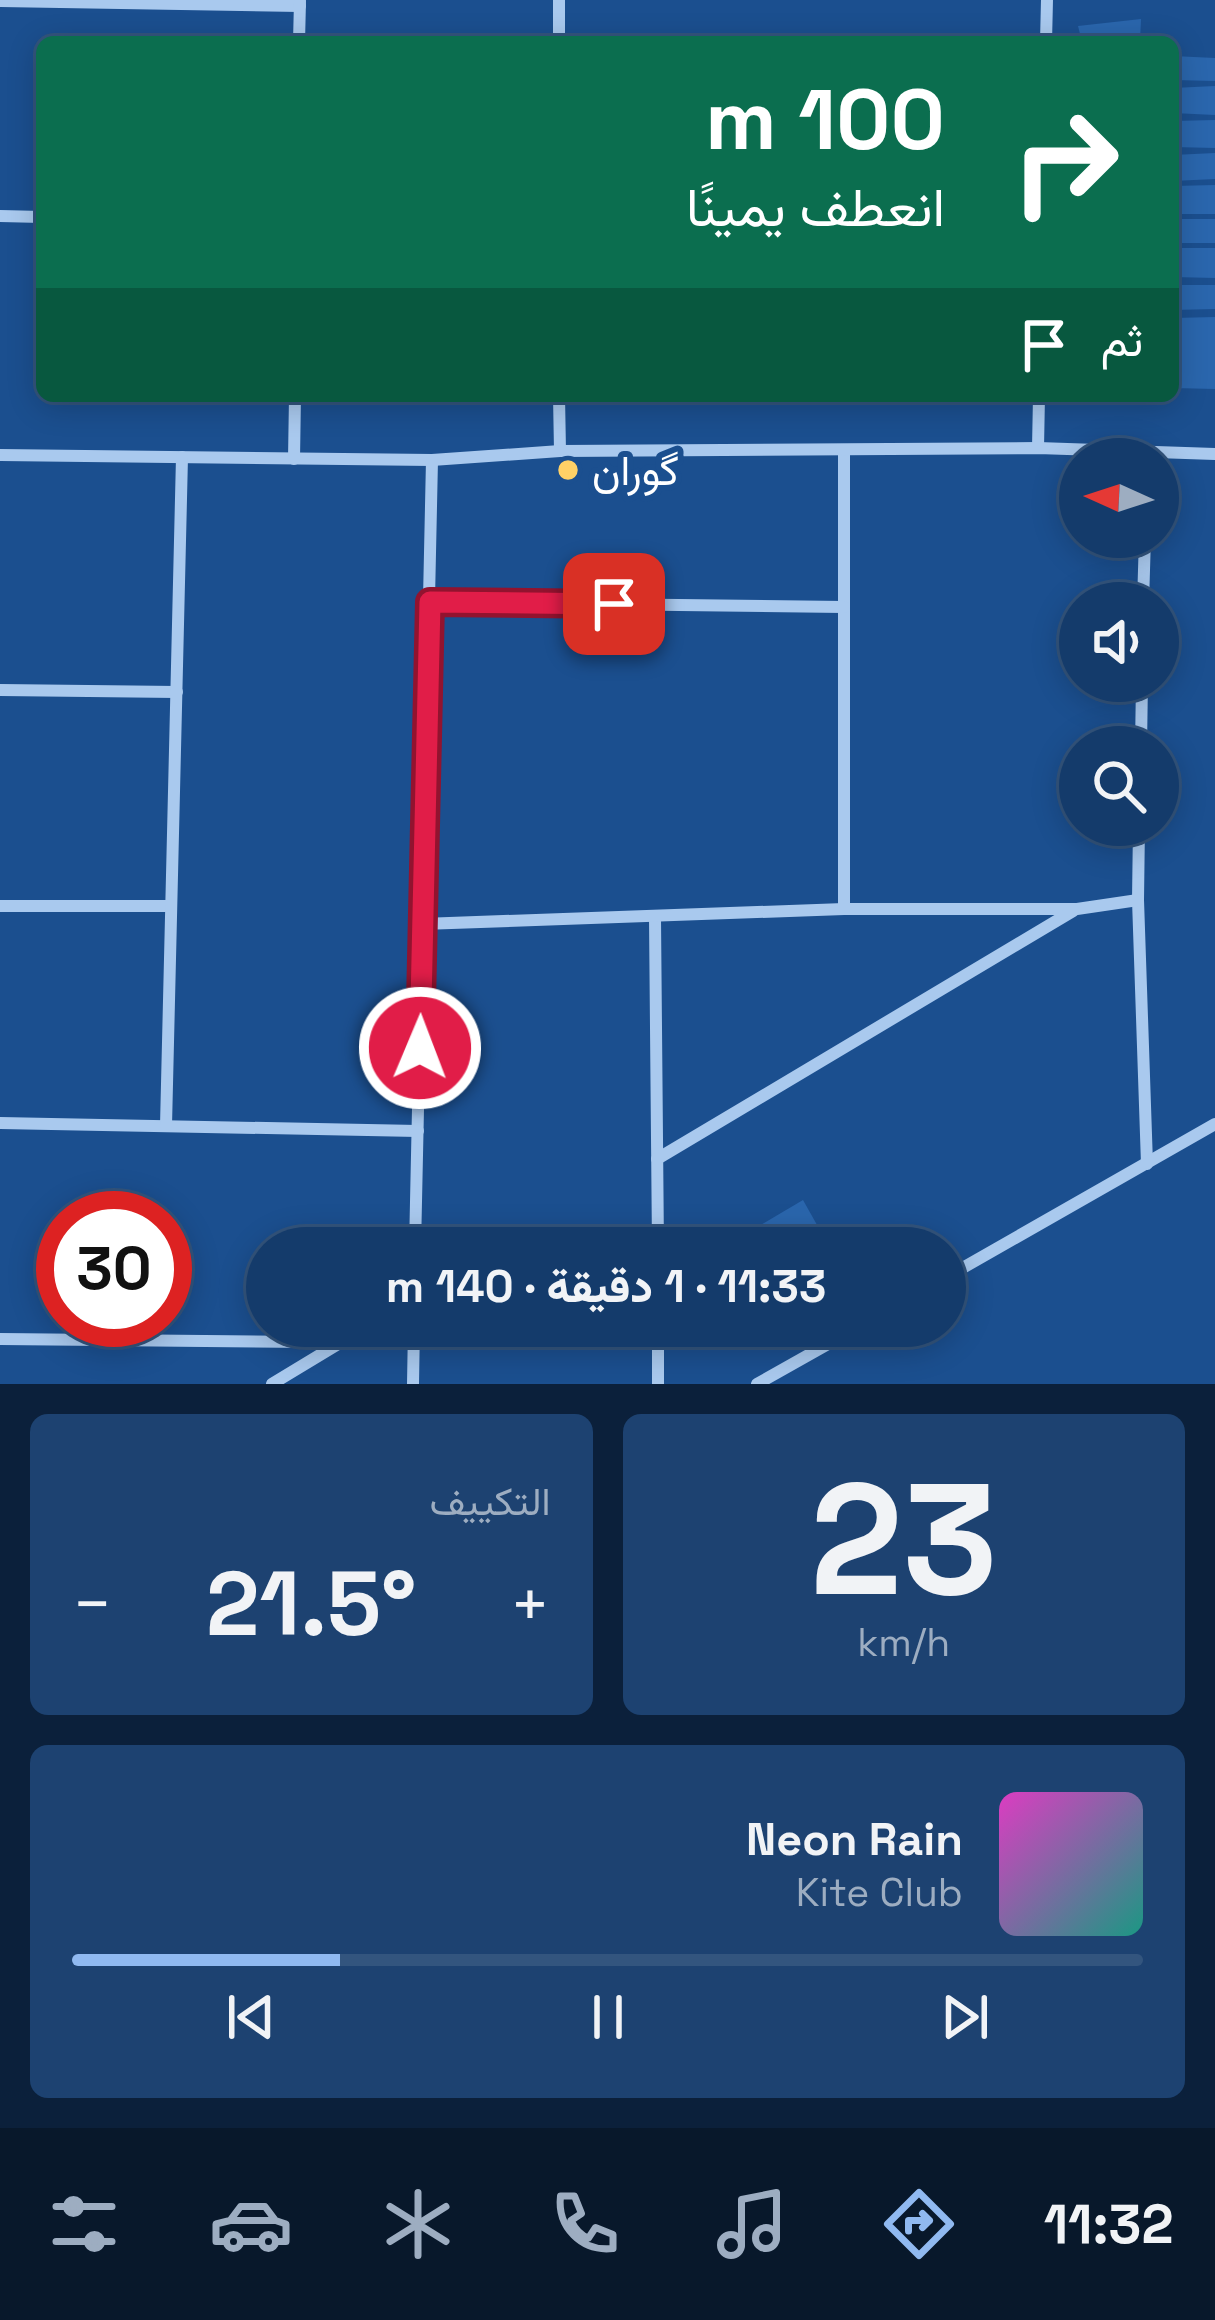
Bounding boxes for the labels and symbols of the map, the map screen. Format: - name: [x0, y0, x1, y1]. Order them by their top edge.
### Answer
- north arrow: [1059, 438, 1179, 558]
- place label: گوران: [592, 444, 679, 497]
- marker: گوران: [555, 457, 581, 483]
- pin: [563, 553, 665, 655]
- position arrow: [357, 985, 483, 1111]
- speed limit sign: 30: [36, 1191, 192, 1347]

